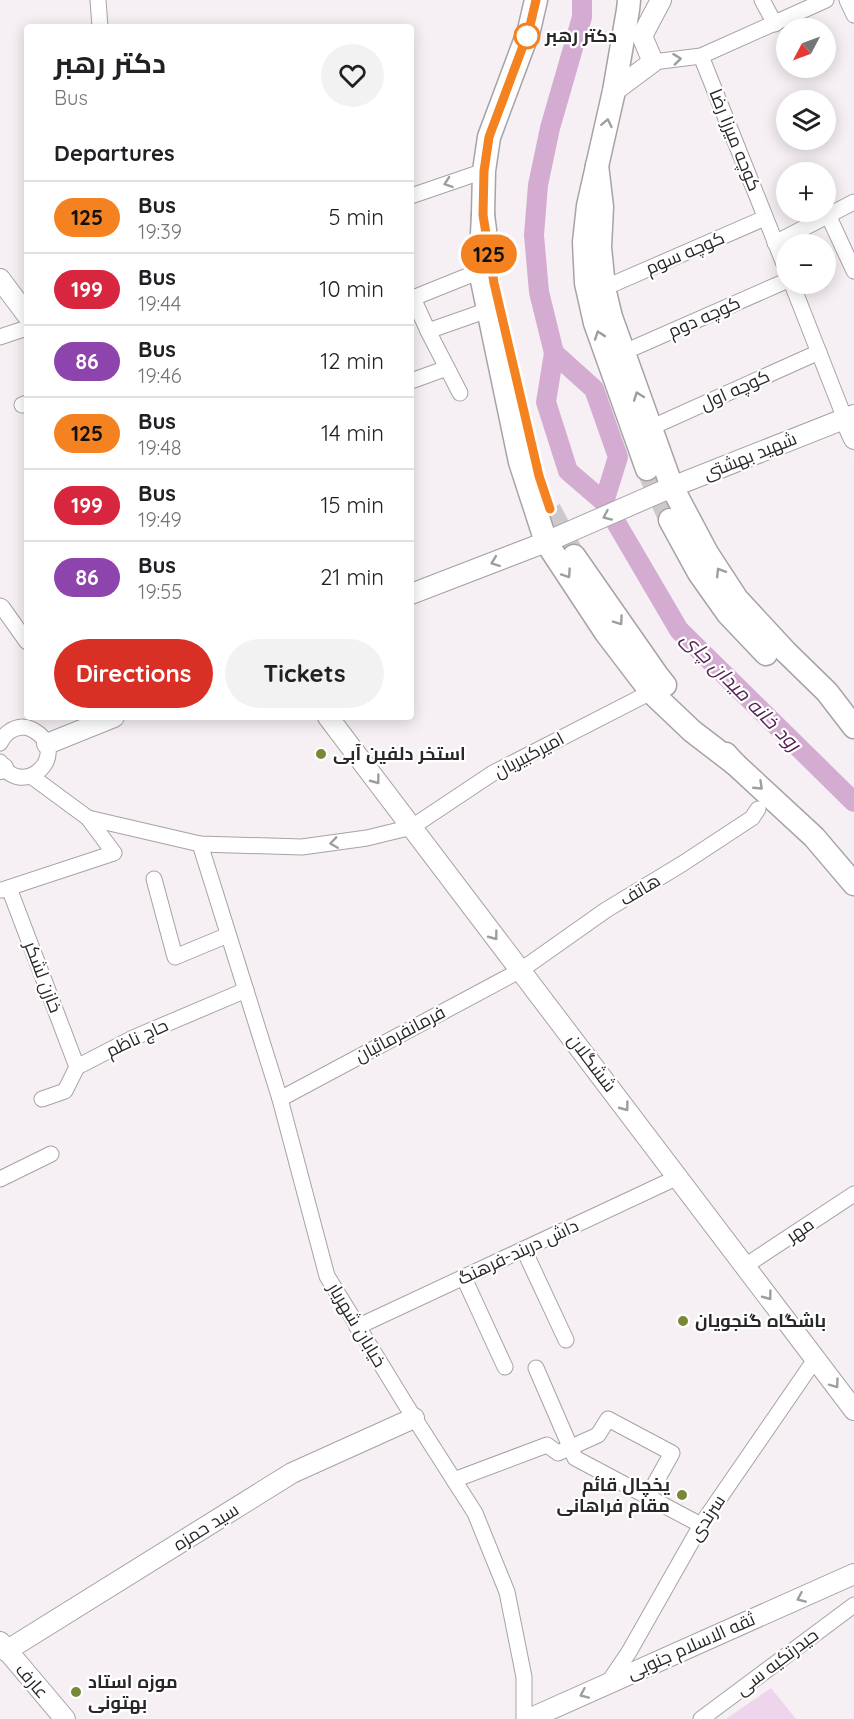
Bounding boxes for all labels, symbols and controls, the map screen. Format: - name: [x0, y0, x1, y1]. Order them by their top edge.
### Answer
- north arrow: [776, 18, 836, 78]
- map controls: [776, 18, 836, 294]
- marker: دکتر رهبر: [514, 23, 540, 49]
- place label: دکتر رهبر: [544, 24, 617, 47]
- button: heart: [321, 44, 384, 107]
- text: دکتر رهبر: [54, 45, 166, 80]
- one-way arrow: [673, 53, 682, 66]
- text: Bus: [54, 85, 88, 110]
- street label: کوچه میرزا رضا: [704, 85, 766, 195]
- button: layers: [776, 90, 836, 150]
- one-way arrow: [599, 118, 612, 128]
- text: Departures: [54, 139, 175, 167]
- button: +: [776, 162, 836, 222]
- one-way arrow: [443, 176, 454, 189]
- text: Bus: [138, 191, 176, 219]
- text: 5 min: [329, 203, 384, 231]
- text: 125: [71, 204, 103, 230]
- text: 19:39: [138, 219, 182, 244]
- street label: کوچه سوم: [642, 226, 728, 280]
- line badge: 125: [454, 234, 524, 274]
- button: −: [776, 234, 836, 294]
- text: 125: [473, 241, 505, 267]
- text: Bus: [138, 263, 176, 291]
- text: 10 min: [319, 275, 384, 303]
- text: 199: [71, 276, 103, 302]
- street label: کوچه دوم: [664, 290, 744, 344]
- text: 19:44: [138, 291, 181, 316]
- one-way arrow: [594, 330, 607, 341]
- text: Bus: [138, 335, 176, 363]
- text: 12 min: [320, 347, 384, 375]
- text: 86: [75, 348, 99, 374]
- text: 19:46: [138, 363, 182, 388]
- street label: کوچه اول: [696, 364, 774, 416]
- one-way arrow: [633, 391, 646, 402]
- text: Bus: [138, 407, 176, 435]
- text: 14 min: [321, 419, 384, 447]
- text: 125: [71, 420, 103, 446]
- street label: شهید بهشتى: [700, 426, 800, 485]
- text: 19:48: [138, 435, 182, 460]
- text: Bus: [138, 479, 176, 507]
- text: 15 min: [320, 491, 384, 519]
- text: 199: [71, 492, 103, 518]
- text: 19:49: [138, 507, 182, 532]
- one-way arrow: [603, 508, 614, 520]
- text: Bus: [138, 551, 176, 579]
- one-way arrow: [490, 554, 501, 567]
- text: 21 min: [320, 563, 384, 591]
- text: 86: [75, 564, 99, 590]
- one-way arrow: [560, 568, 571, 579]
- one-way arrow: [716, 568, 727, 579]
- text: 19:55: [138, 579, 182, 604]
- one-way arrow: [612, 615, 623, 626]
- water label: رود خانه میدان چای: [675, 626, 808, 758]
- button: Directions: [54, 639, 213, 708]
- button: Tickets: [225, 639, 384, 708]
- street label: امیرکبیریان: [490, 726, 568, 783]
- place label: استخر دلفین آبی: [333, 742, 466, 765]
- marker: استخر دلفین آبی: [314, 747, 328, 761]
- one-way arrow: [369, 774, 380, 785]
- one-way arrow: [752, 779, 762, 790]
- one-way arrow: [330, 836, 339, 848]
- street label: هاتف: [615, 869, 664, 911]
- one-way arrow: [487, 929, 498, 940]
- street label: خازن لشکر: [19, 937, 68, 1016]
- street label: فرمانفرمائیان: [351, 1000, 449, 1067]
- street label: حاج ناظم: [102, 1013, 172, 1063]
- street label: ششگلان: [563, 1029, 622, 1096]
- one-way arrow: [618, 1101, 629, 1112]
- street label: مهر: [781, 1212, 818, 1248]
- street label: داش دربند-فرهنگ: [454, 1213, 582, 1290]
- street label: خیابان شهریار: [323, 1277, 392, 1371]
- one-way arrow: [761, 1290, 772, 1301]
- place label: باشگاه گنجویان: [695, 1309, 826, 1332]
- marker: باشگاه گنجویان: [676, 1314, 690, 1328]
- one-way arrow: [828, 1378, 839, 1389]
- place label: یخچال قائم مقام فراهانی: [557, 1473, 670, 1518]
- marker: یخچال قائم مقام فراهانی: [675, 1488, 689, 1502]
- street label: سرندی: [683, 1490, 730, 1545]
- street label: سید حمزه: [169, 1498, 243, 1556]
- one-way arrow: [796, 1590, 807, 1602]
- street label: ثقه الاسلام جنوبی: [623, 1607, 759, 1685]
- street label: حیدرتکیه سی: [731, 1623, 823, 1700]
- street label: عارف: [11, 1658, 54, 1703]
- place label: موزه استاد بهتونی: [88, 1670, 178, 1714]
- marker: موزه استاد بهتونی: [69, 1685, 83, 1699]
- one-way arrow: [580, 1687, 591, 1699]

